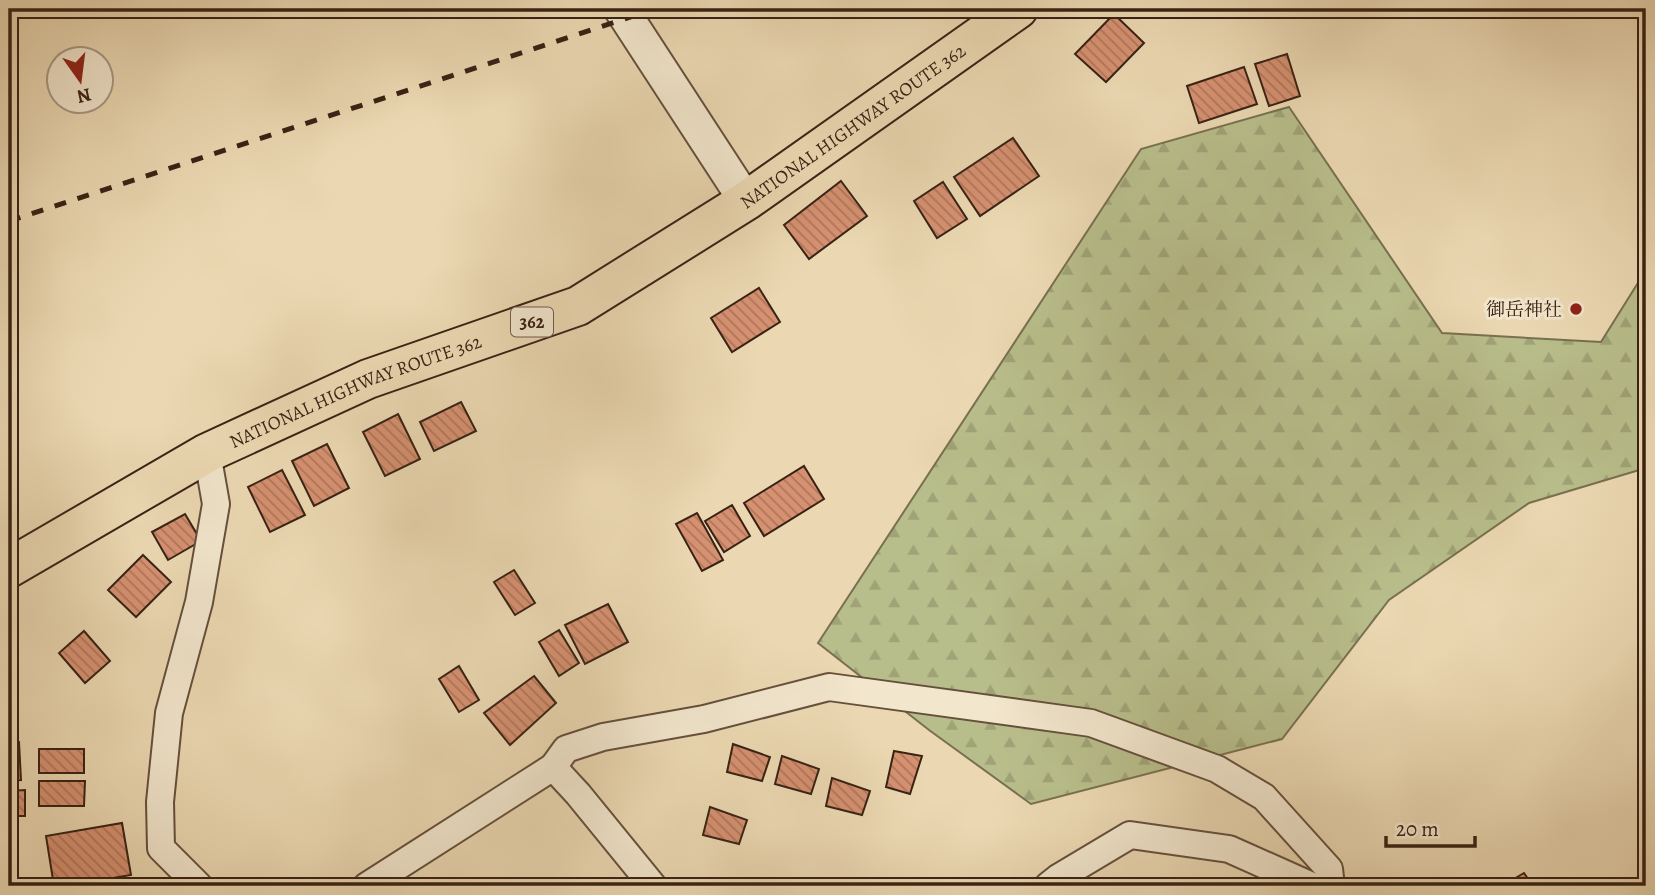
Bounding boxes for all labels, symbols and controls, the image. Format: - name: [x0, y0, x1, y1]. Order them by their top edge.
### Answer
- street label: NATIONAL HIGHWAY ROUTE 362: [735, 38, 971, 215]
- north arrow: [46, 46, 116, 116]
- text: N: [74, 81, 94, 110]
- place label: 御岳神社: [1486, 297, 1562, 323]
- marker: 御岳神社: [1568, 301, 1584, 317]
- road number: 362: [511, 308, 553, 336]
- street label: NATIONAL HIGHWAY ROUTE 362: [225, 329, 485, 455]
- scale bar: [1386, 804, 1475, 848]
- text: 20 m: [1396, 815, 1439, 843]

